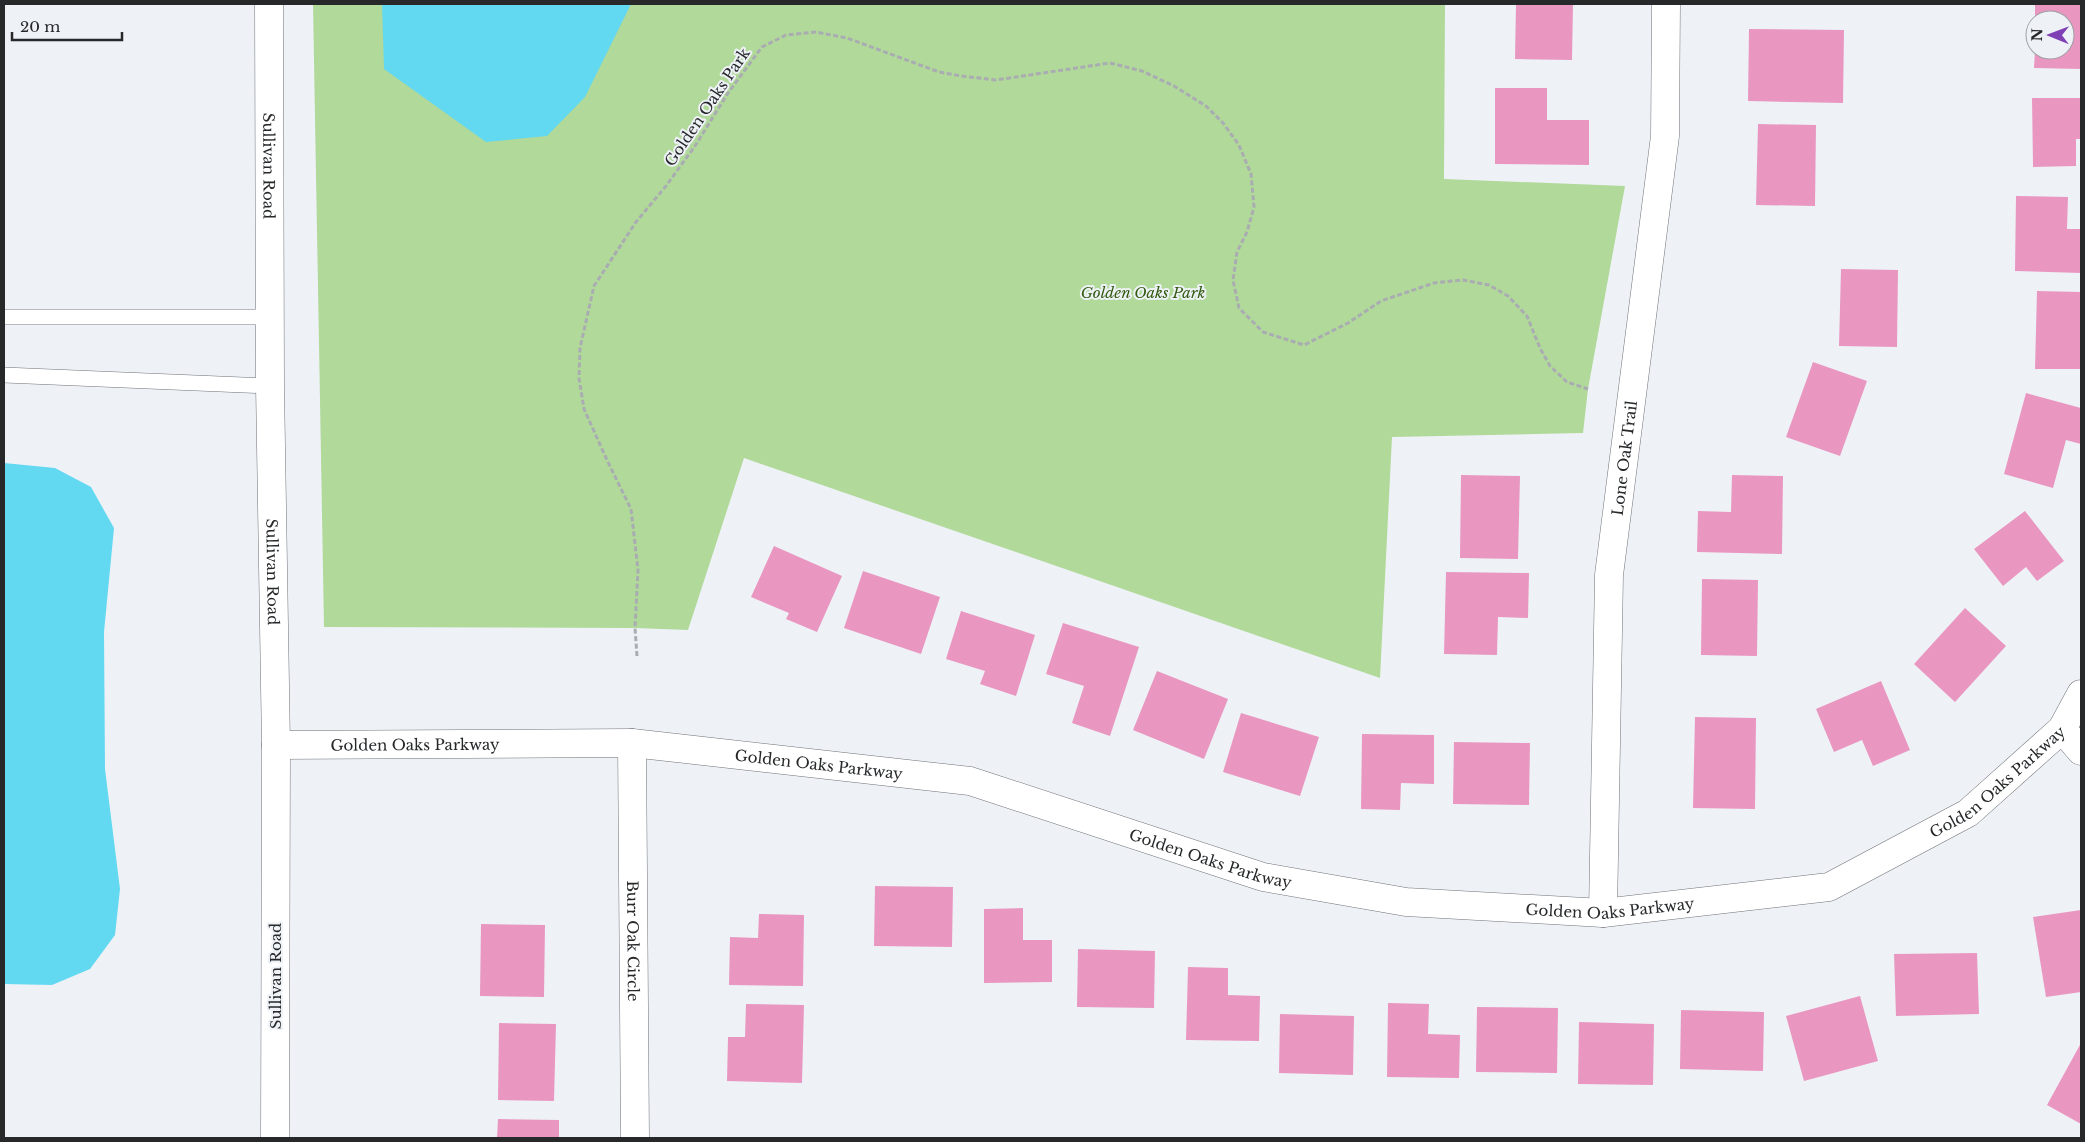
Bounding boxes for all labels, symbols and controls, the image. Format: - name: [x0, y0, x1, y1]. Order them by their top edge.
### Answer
- scale bar: [12, 10, 122, 42]
- north arrow: [2025, 10, 2075, 60]
- text: 20 m: [20, 17, 60, 36]
- text: N: [2028, 28, 2046, 42]
- street label: Golden Oaks Park: [660, 44, 754, 170]
- street label: Sullivan Road: [260, 113, 279, 219]
- park label: Golden Oaks Park: [1081, 283, 1205, 302]
- street label: Lone Oak Trail: [1607, 399, 1641, 517]
- street label: Sullivan Road: [263, 519, 283, 625]
- street label: Golden Oaks Parkway: [1926, 721, 2069, 841]
- street label: Golden Oaks Parkway: [330, 734, 500, 754]
- street label: Golden Oaks Parkway: [734, 745, 904, 783]
- street label: Golden Oaks Parkway: [1127, 824, 1294, 891]
- street label: Burr Oak Circle: [624, 880, 643, 1002]
- street label: Golden Oaks Parkway: [1525, 893, 1695, 923]
- street label: Sullivan Road: [266, 923, 285, 1029]

